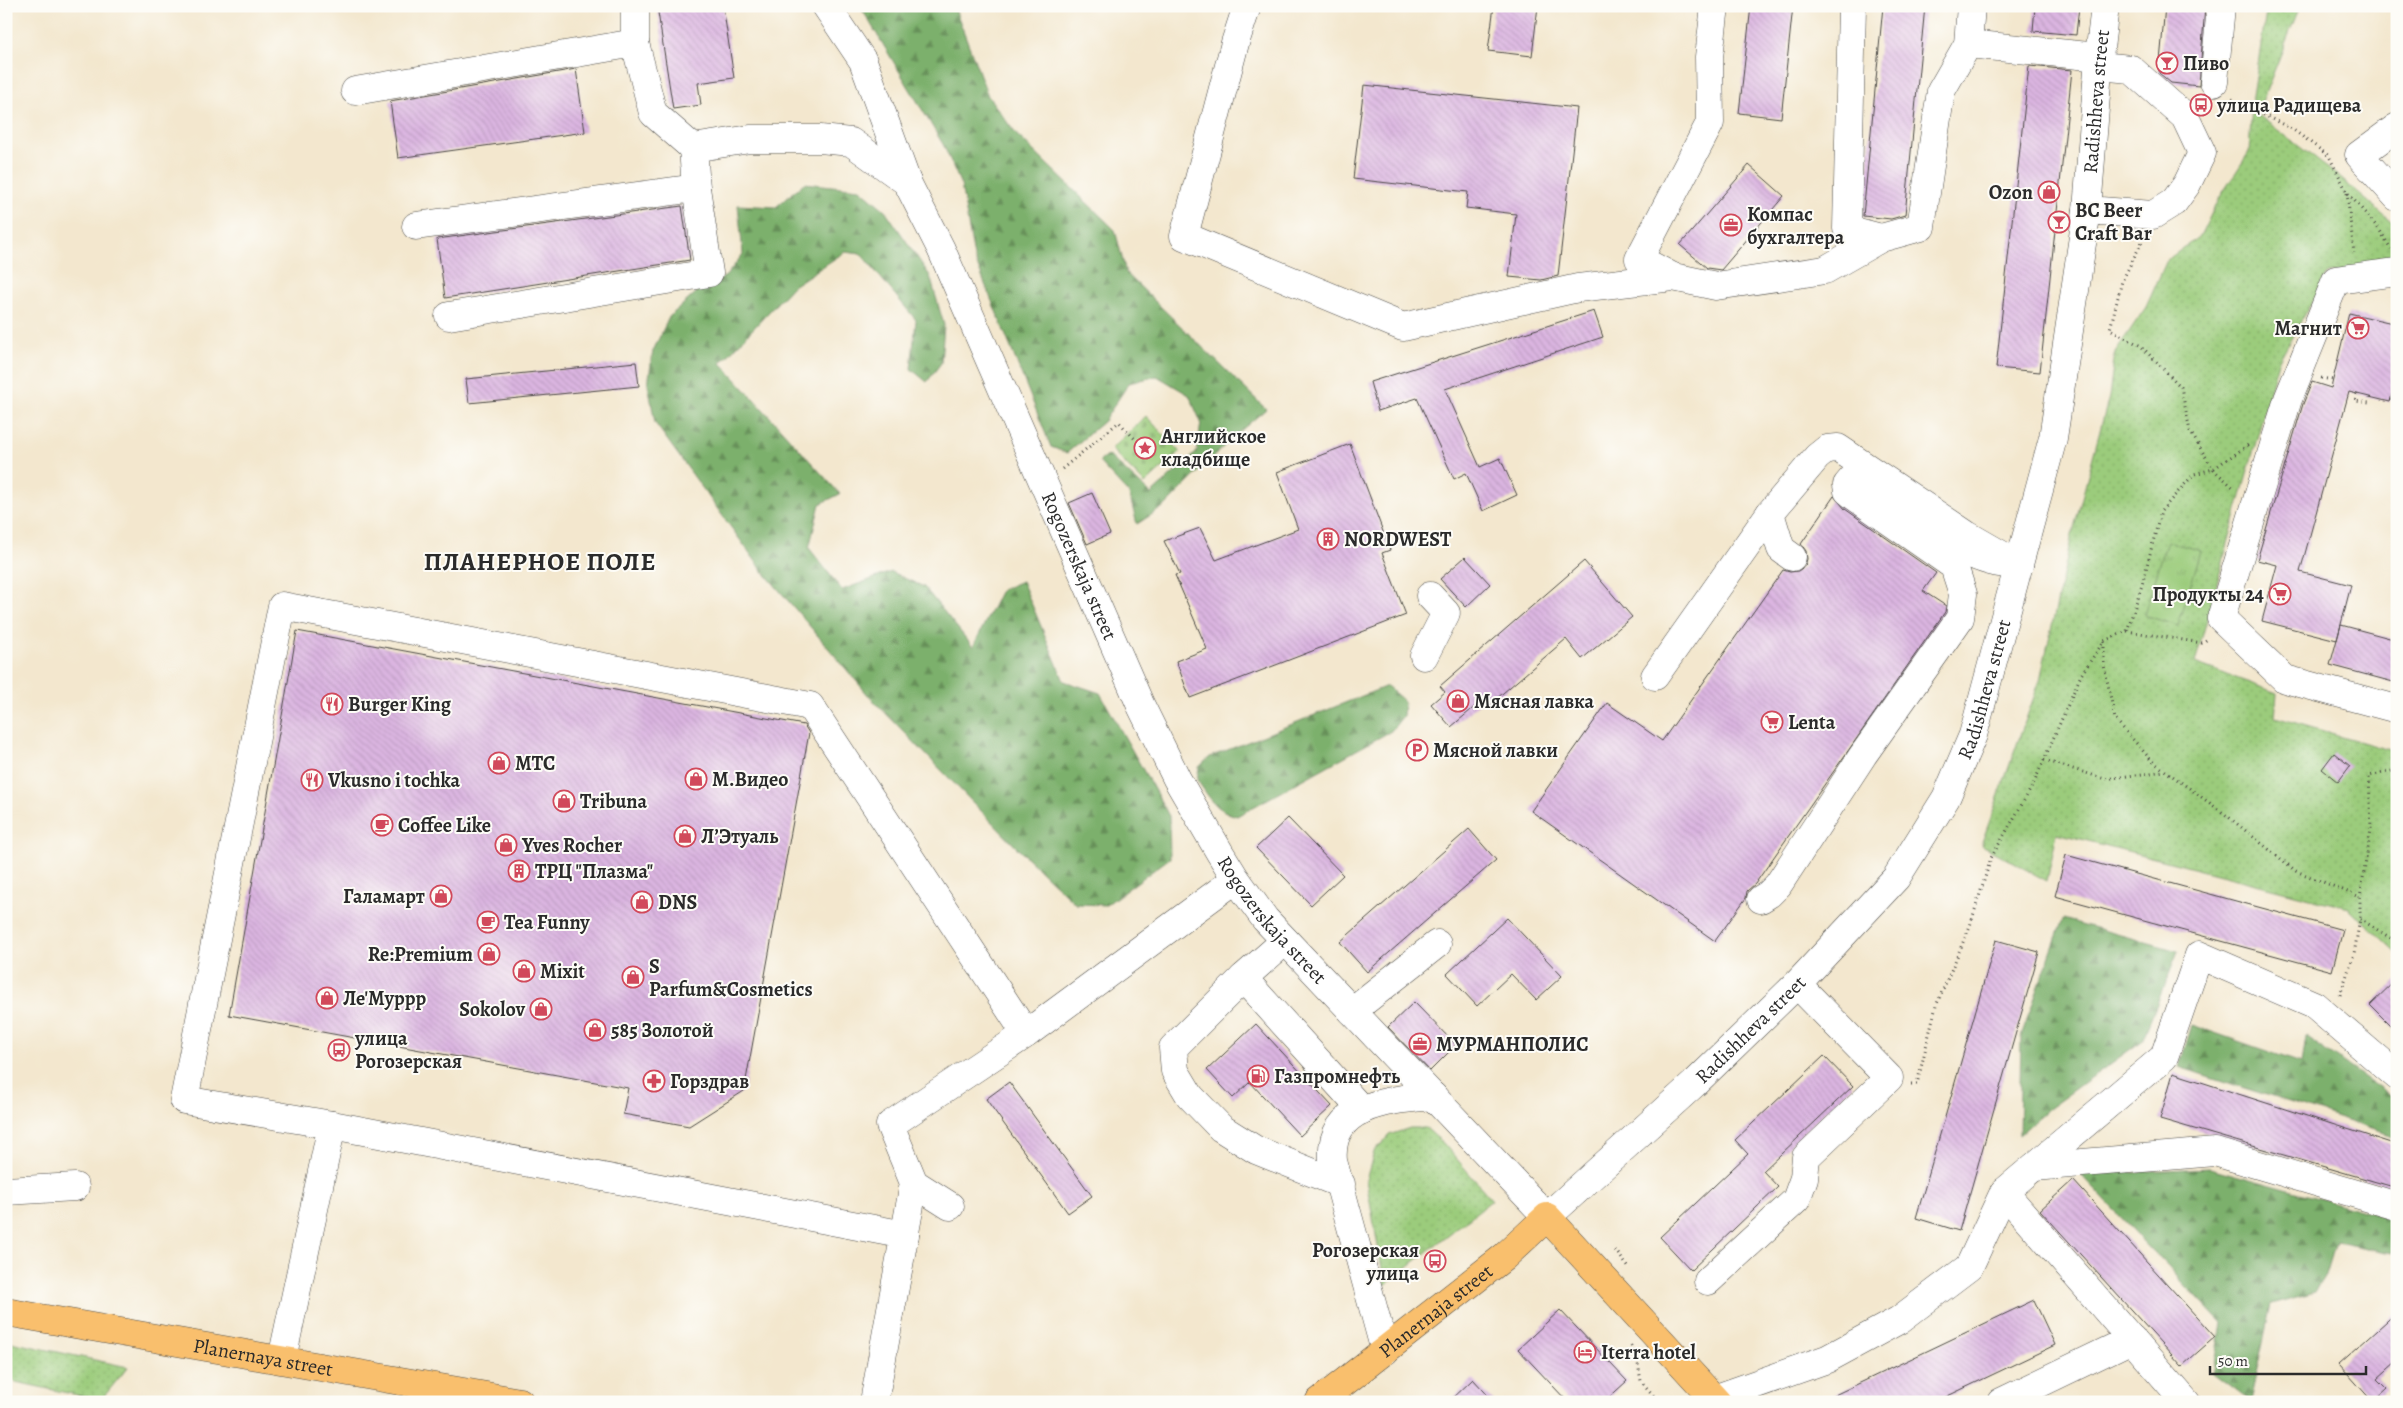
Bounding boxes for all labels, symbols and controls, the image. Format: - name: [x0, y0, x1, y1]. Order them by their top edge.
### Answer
- street label: Radishheva street: [2077, 28, 2116, 175]
- place label: Пиво: [2183, 50, 2229, 77]
- bar icon: Пиво: [2155, 51, 2179, 75]
- place label: улица Радищева: [2216, 92, 2362, 119]
- bus stop icon: улица Радищева: [2189, 93, 2213, 117]
- place label: Ozon: [1989, 179, 2033, 206]
- shop icon: Ozon: [2037, 180, 2061, 204]
- place label: BC Beer Craft Bar: [2075, 197, 2152, 247]
- place label: Компас бухгалтера: [1747, 201, 1845, 251]
- bar icon: BC Beer Craft Bar: [2047, 210, 2071, 234]
- office icon: Компас бухгалтера: [1719, 213, 1743, 237]
- place label: Магнит: [2274, 315, 2342, 342]
- supermarket icon: Магнит: [2346, 316, 2370, 340]
- place label: Английское кладбище: [1160, 423, 1266, 473]
- place icon: Английское кладбище: [1133, 436, 1157, 460]
- street label: Rogozerskaja street: [1035, 488, 1124, 645]
- place label: NORDWEST: [1344, 526, 1452, 553]
- building icon: NORDWEST: [1316, 527, 1340, 551]
- district label: ПЛАНЕРНОЕ ПОЛЕ: [424, 545, 656, 579]
- place label: Продукты 24: [2152, 581, 2265, 608]
- supermarket icon: Продукты 24: [2268, 582, 2292, 606]
- street label: Radishheva street: [1951, 616, 2018, 764]
- place label: Мясная лавка: [1474, 688, 1595, 715]
- shop icon: Мясная лавка: [1446, 689, 1470, 713]
- place label: Burger King: [348, 691, 452, 718]
- restaurant icon: Burger King: [320, 692, 344, 716]
- place label: Lenta: [1788, 709, 1836, 736]
- supermarket icon: Lenta: [1760, 710, 1784, 734]
- place label: Мясной лавки: [1433, 737, 1558, 764]
- parking icon: Мясной лавки: [1405, 738, 1429, 762]
- place label: МТС: [515, 750, 555, 777]
- shop icon: МТС: [487, 751, 511, 775]
- place label: M.Видео: [712, 766, 788, 793]
- place label: Vkusno i tochka: [327, 767, 461, 794]
- shop icon: M.Видео: [684, 767, 708, 791]
- restaurant icon: Vkusno i tochka: [300, 768, 324, 792]
- place label: Tribuna: [580, 788, 648, 815]
- shop icon: Tribuna: [552, 789, 576, 813]
- place label: Coffee Like: [398, 812, 491, 839]
- cafe icon: Coffee Like: [370, 813, 394, 837]
- place label: Л’Этуаль: [701, 823, 778, 850]
- shop icon: Л’Этуаль: [673, 824, 697, 848]
- place label: Yves Rocher: [521, 832, 622, 859]
- shop icon: Yves Rocher: [494, 833, 518, 857]
- street label: Rogozerskaja street: [1211, 851, 1333, 990]
- place label: ТРЦ "Плазма": [535, 858, 653, 885]
- building icon: ТРЦ "Плазма": [507, 859, 531, 883]
- place label: Галамарт: [343, 883, 425, 910]
- shop icon: Галамарт: [429, 884, 453, 908]
- place label: DNS: [658, 889, 697, 916]
- shop icon: DNS: [630, 890, 654, 914]
- place label: Tea Funny: [504, 909, 590, 936]
- cafe icon: Tea Funny: [476, 910, 500, 934]
- place label: Re:Premium: [368, 941, 473, 968]
- shop icon: Re:Premium: [477, 942, 501, 966]
- place label: S Parfum&Cosmetics: [649, 953, 813, 1003]
- place label: Mixit: [540, 958, 585, 985]
- shop icon: Mixit: [512, 959, 536, 983]
- shop icon: S Parfum&Cosmetics: [621, 965, 645, 989]
- street label: Radishheva street: [1689, 970, 1812, 1090]
- place label: Ле'Муррр: [343, 985, 426, 1012]
- shop icon: Ле'Муррр: [315, 986, 339, 1010]
- place label: Sokolov: [459, 996, 526, 1023]
- shop icon: Sokolov: [529, 997, 553, 1021]
- place label: 585 Золотой: [611, 1017, 714, 1044]
- shop icon: 585 Золотой: [583, 1018, 607, 1042]
- place label: улица Рогозерская: [354, 1025, 462, 1075]
- place label: МУРМАНПОЛИС: [1436, 1031, 1589, 1058]
- office icon: МУРМАНПОЛИС: [1408, 1032, 1432, 1056]
- bus stop icon: улица Рогозерская: [327, 1038, 351, 1062]
- place label: Газпромнефть: [1274, 1063, 1400, 1090]
- fuel station icon: Газпромнефть: [1246, 1064, 1270, 1088]
- place label: Горздрав: [670, 1068, 749, 1095]
- pharmacy icon: Горздрав: [642, 1069, 666, 1093]
- place label: Рогозерская улица: [1312, 1237, 1419, 1287]
- bus stop icon: Рогозерская улица: [1423, 1249, 1447, 1273]
- street label: Planernaja street: [1373, 1258, 1499, 1364]
- street label: Planernaya street: [191, 1332, 335, 1383]
- place label: Iterra hotel: [1601, 1339, 1697, 1366]
- hotel icon: Iterra hotel: [1573, 1340, 1597, 1364]
- scale bar: [2210, 1343, 2367, 1375]
- text: 50 m: [2218, 1351, 2248, 1371]

